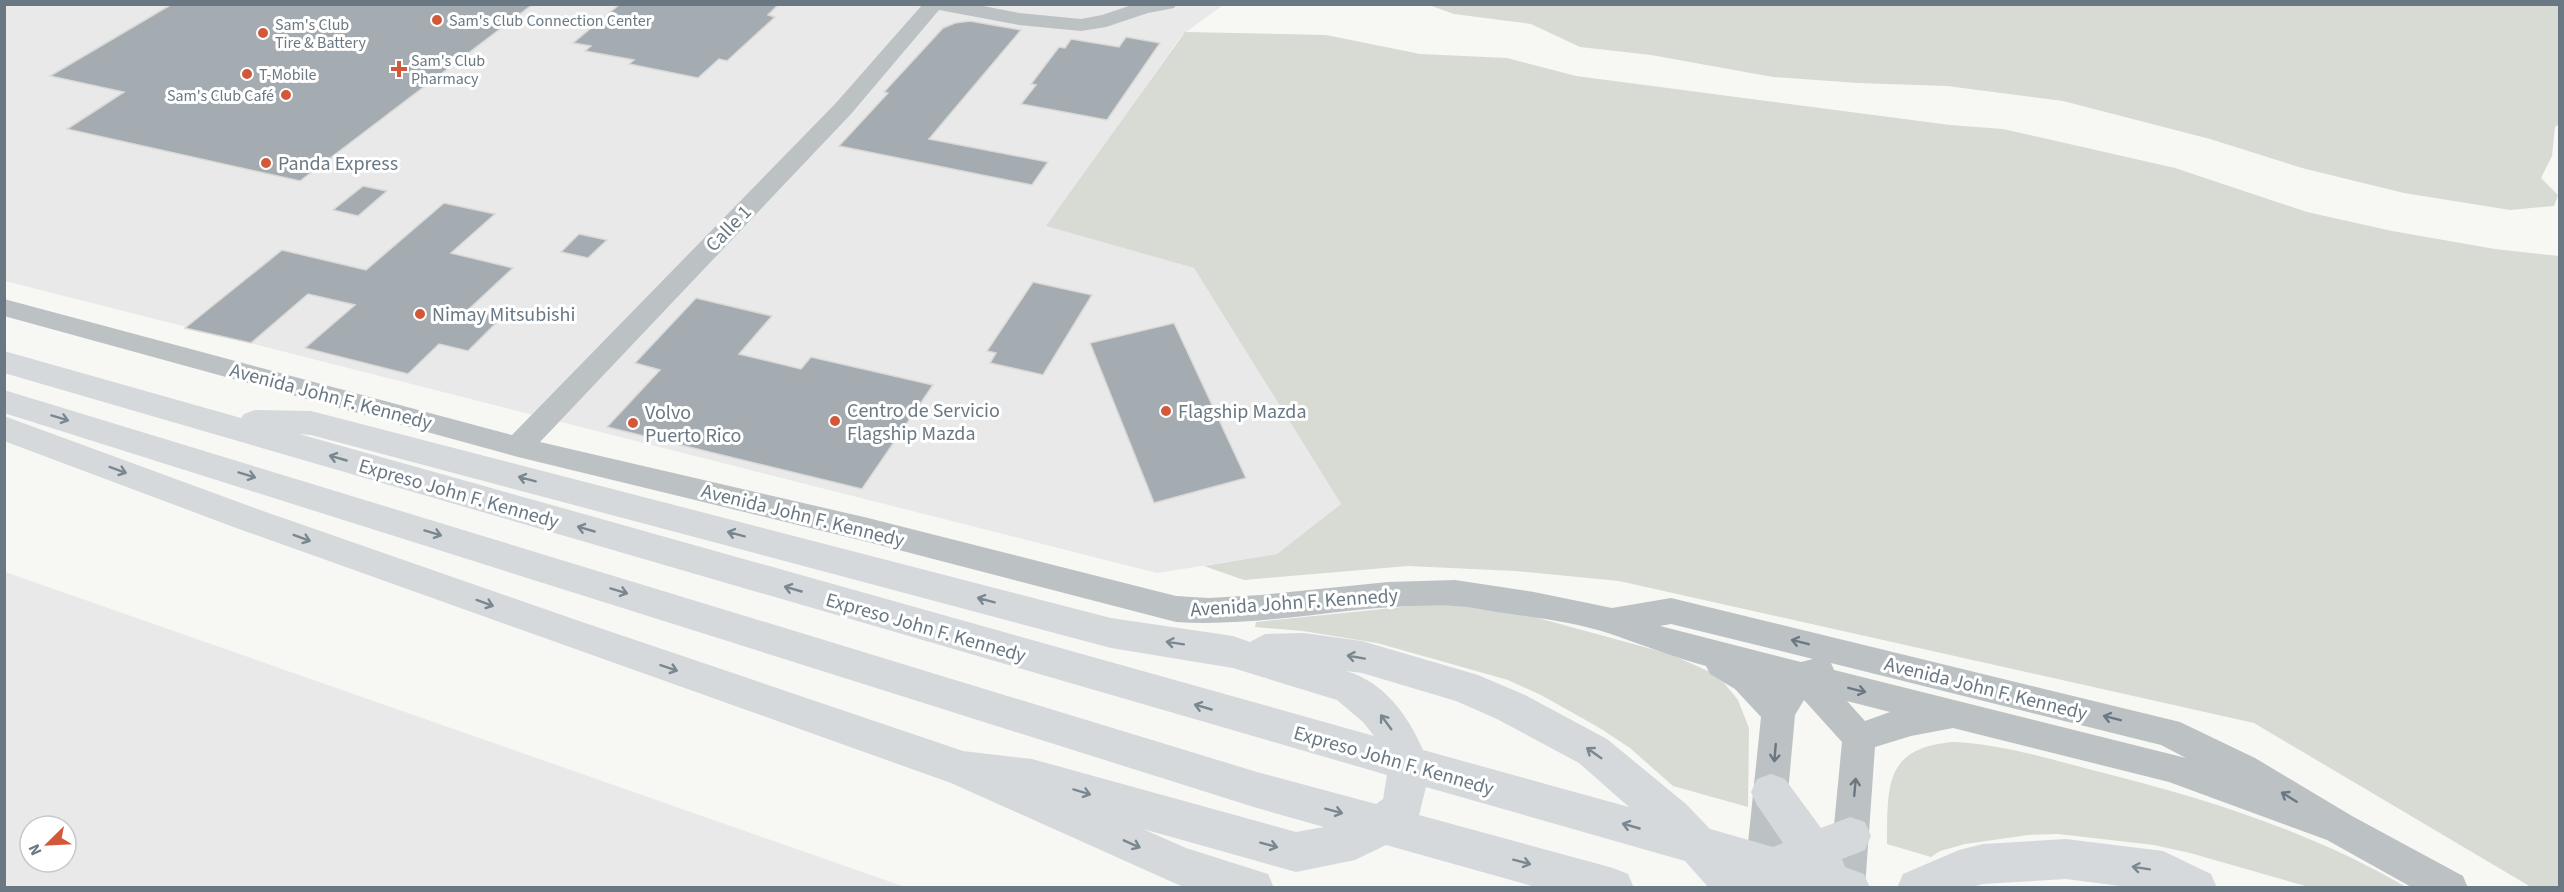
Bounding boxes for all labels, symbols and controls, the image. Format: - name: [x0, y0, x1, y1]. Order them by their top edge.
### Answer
- place label: Sam's Club Connection Center: [449, 10, 652, 32]
- marker: Sam's Club Connection Center: [430, 13, 444, 27]
- place label: Sam's Club Tire & Battery: [275, 14, 366, 54]
- marker: Sam's Club Tire & Battery: [256, 26, 270, 40]
- place label: Sam's Club Pharmacy: [411, 50, 485, 90]
- marker: Sam's Club Pharmacy: [392, 62, 406, 76]
- place label: T-Mobile: [259, 64, 317, 86]
- marker: T-Mobile: [240, 67, 254, 81]
- place label: Sam's Club Café: [167, 85, 274, 107]
- marker: Sam's Club Café: [279, 88, 293, 102]
- place label: Panda Express: [278, 150, 398, 178]
- marker: Panda Express: [259, 156, 273, 170]
- street label: Calle 1: [699, 199, 758, 258]
- place label: Nimay Mitsubishi: [432, 301, 575, 329]
- marker: Nimay Mitsubishi: [413, 307, 427, 321]
- street label: Avenida John F. Kennedy: [227, 356, 436, 438]
- place label: Centro de Servicio Flagship Mazda: [847, 397, 1000, 448]
- place label: Flagship Mazda: [1178, 398, 1307, 426]
- place label: Volvo Puerto Rico: [645, 399, 741, 450]
- marker: Flagship Mazda: [1159, 404, 1173, 418]
- one-way arrow: [50, 413, 69, 424]
- marker: Centro de Servicio Flagship Mazda: [828, 414, 842, 428]
- marker: Volvo Puerto Rico: [626, 416, 640, 430]
- one-way arrow: [329, 452, 348, 463]
- street label: Expreso John F. Kennedy: [355, 452, 563, 536]
- one-way arrow: [109, 466, 127, 477]
- one-way arrow: [237, 471, 256, 482]
- one-way arrow: [518, 473, 537, 485]
- street label: Avenida John F. Kennedy: [698, 477, 908, 555]
- one-way arrow: [577, 523, 596, 534]
- one-way arrow: [423, 528, 442, 539]
- one-way arrow: [727, 528, 746, 539]
- one-way arrow: [292, 533, 310, 544]
- street label: Avenida John F. Kennedy: [1189, 582, 1400, 624]
- one-way arrow: [784, 583, 803, 594]
- one-way arrow: [609, 586, 628, 597]
- street label: Expreso John F. Kennedy: [822, 586, 1030, 670]
- one-way arrow: [976, 593, 995, 605]
- one-way arrow: [475, 599, 494, 610]
- one-way arrow: [1791, 636, 1810, 648]
- one-way arrow: [1166, 637, 1186, 648]
- street label: Avenida John F. Kennedy: [1881, 650, 2091, 728]
- one-way arrow: [1347, 651, 1367, 662]
- one-way arrow: [659, 663, 678, 674]
- one-way arrow: [1847, 684, 1866, 696]
- one-way arrow: [1194, 700, 1213, 712]
- one-way arrow: [2103, 712, 2122, 724]
- one-way arrow: [1380, 715, 1392, 731]
- street label: Expreso John F. Kennedy: [1290, 719, 1498, 803]
- one-way arrow: [1769, 742, 1780, 762]
- one-way arrow: [1586, 747, 1602, 759]
- one-way arrow: [1849, 778, 1860, 798]
- one-way arrow: [1072, 787, 1091, 798]
- one-way arrow: [2281, 790, 2298, 802]
- one-way arrow: [1324, 806, 1343, 817]
- north arrow: [18, 814, 78, 874]
- one-way arrow: [1622, 820, 1641, 832]
- one-way arrow: [1122, 839, 1140, 850]
- text: N: [23, 840, 47, 859]
- one-way arrow: [1260, 840, 1279, 851]
- one-way arrow: [1512, 857, 1531, 869]
- one-way arrow: [2132, 862, 2152, 873]

